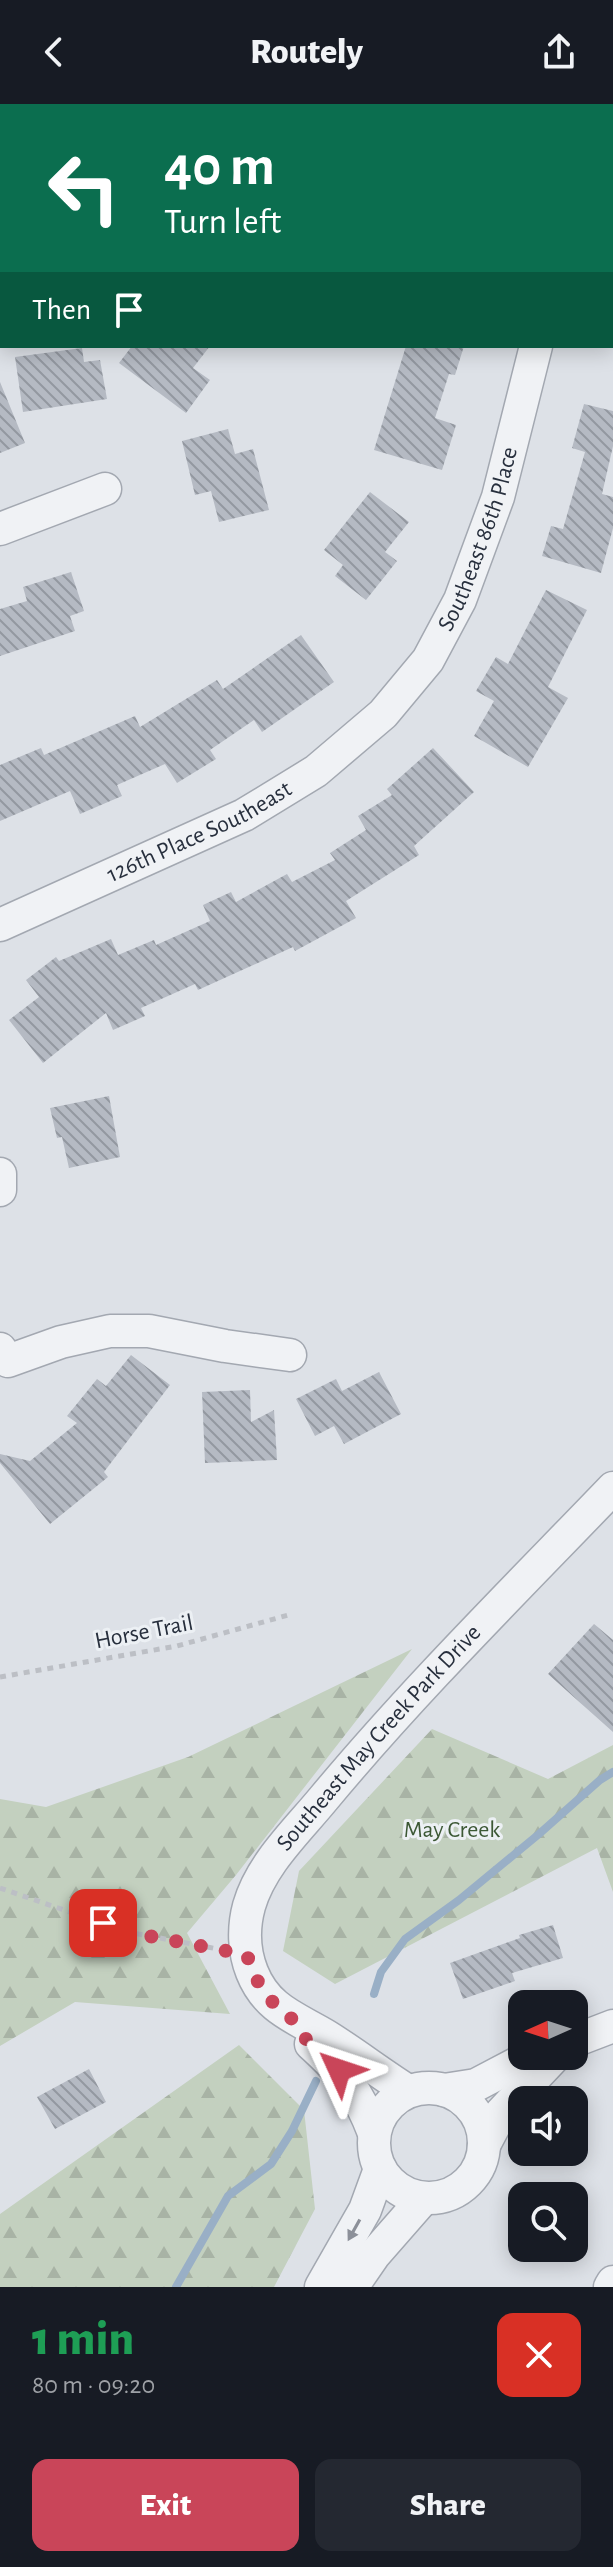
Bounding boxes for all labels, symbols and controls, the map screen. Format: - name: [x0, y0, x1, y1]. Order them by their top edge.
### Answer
- icon: back: [32, 30, 76, 74]
- icon: share: [537, 30, 581, 74]
- text: Routely: [250, 34, 363, 70]
- icon: left: [32, 136, 136, 240]
- text: 40 m: [164, 139, 275, 195]
- text: Turn left: [164, 204, 281, 240]
- icon: arrive: [107, 288, 151, 332]
- text: Then: [32, 295, 91, 325]
- street label: Southeast 86th Place: [434, 445, 522, 635]
- street label: 126th Place Southeast: [103, 777, 296, 887]
- street label: Horse Trail: [93, 1611, 195, 1653]
- street label: Southeast May Creek Park Drive: [271, 1621, 489, 1859]
- park label: May Creek: [404, 1816, 500, 1844]
- pin: [69, 1889, 137, 1957]
- icon: arrive: [81, 1901, 125, 1945]
- north arrow: [508, 1990, 588, 2070]
- map controls: [508, 1990, 588, 2262]
- position arrow: [297, 2028, 381, 2112]
- button: sound: [508, 2086, 588, 2166]
- button: search: [508, 2182, 588, 2262]
- one-way arrow: [347, 2219, 361, 2241]
- button: close: [497, 2313, 581, 2397]
- text: 1 min: [32, 2316, 134, 2364]
- text: 80 m · 09:20: [32, 2372, 155, 2398]
- button: Exit: [32, 2459, 299, 2551]
- button: Share: [315, 2459, 581, 2551]

